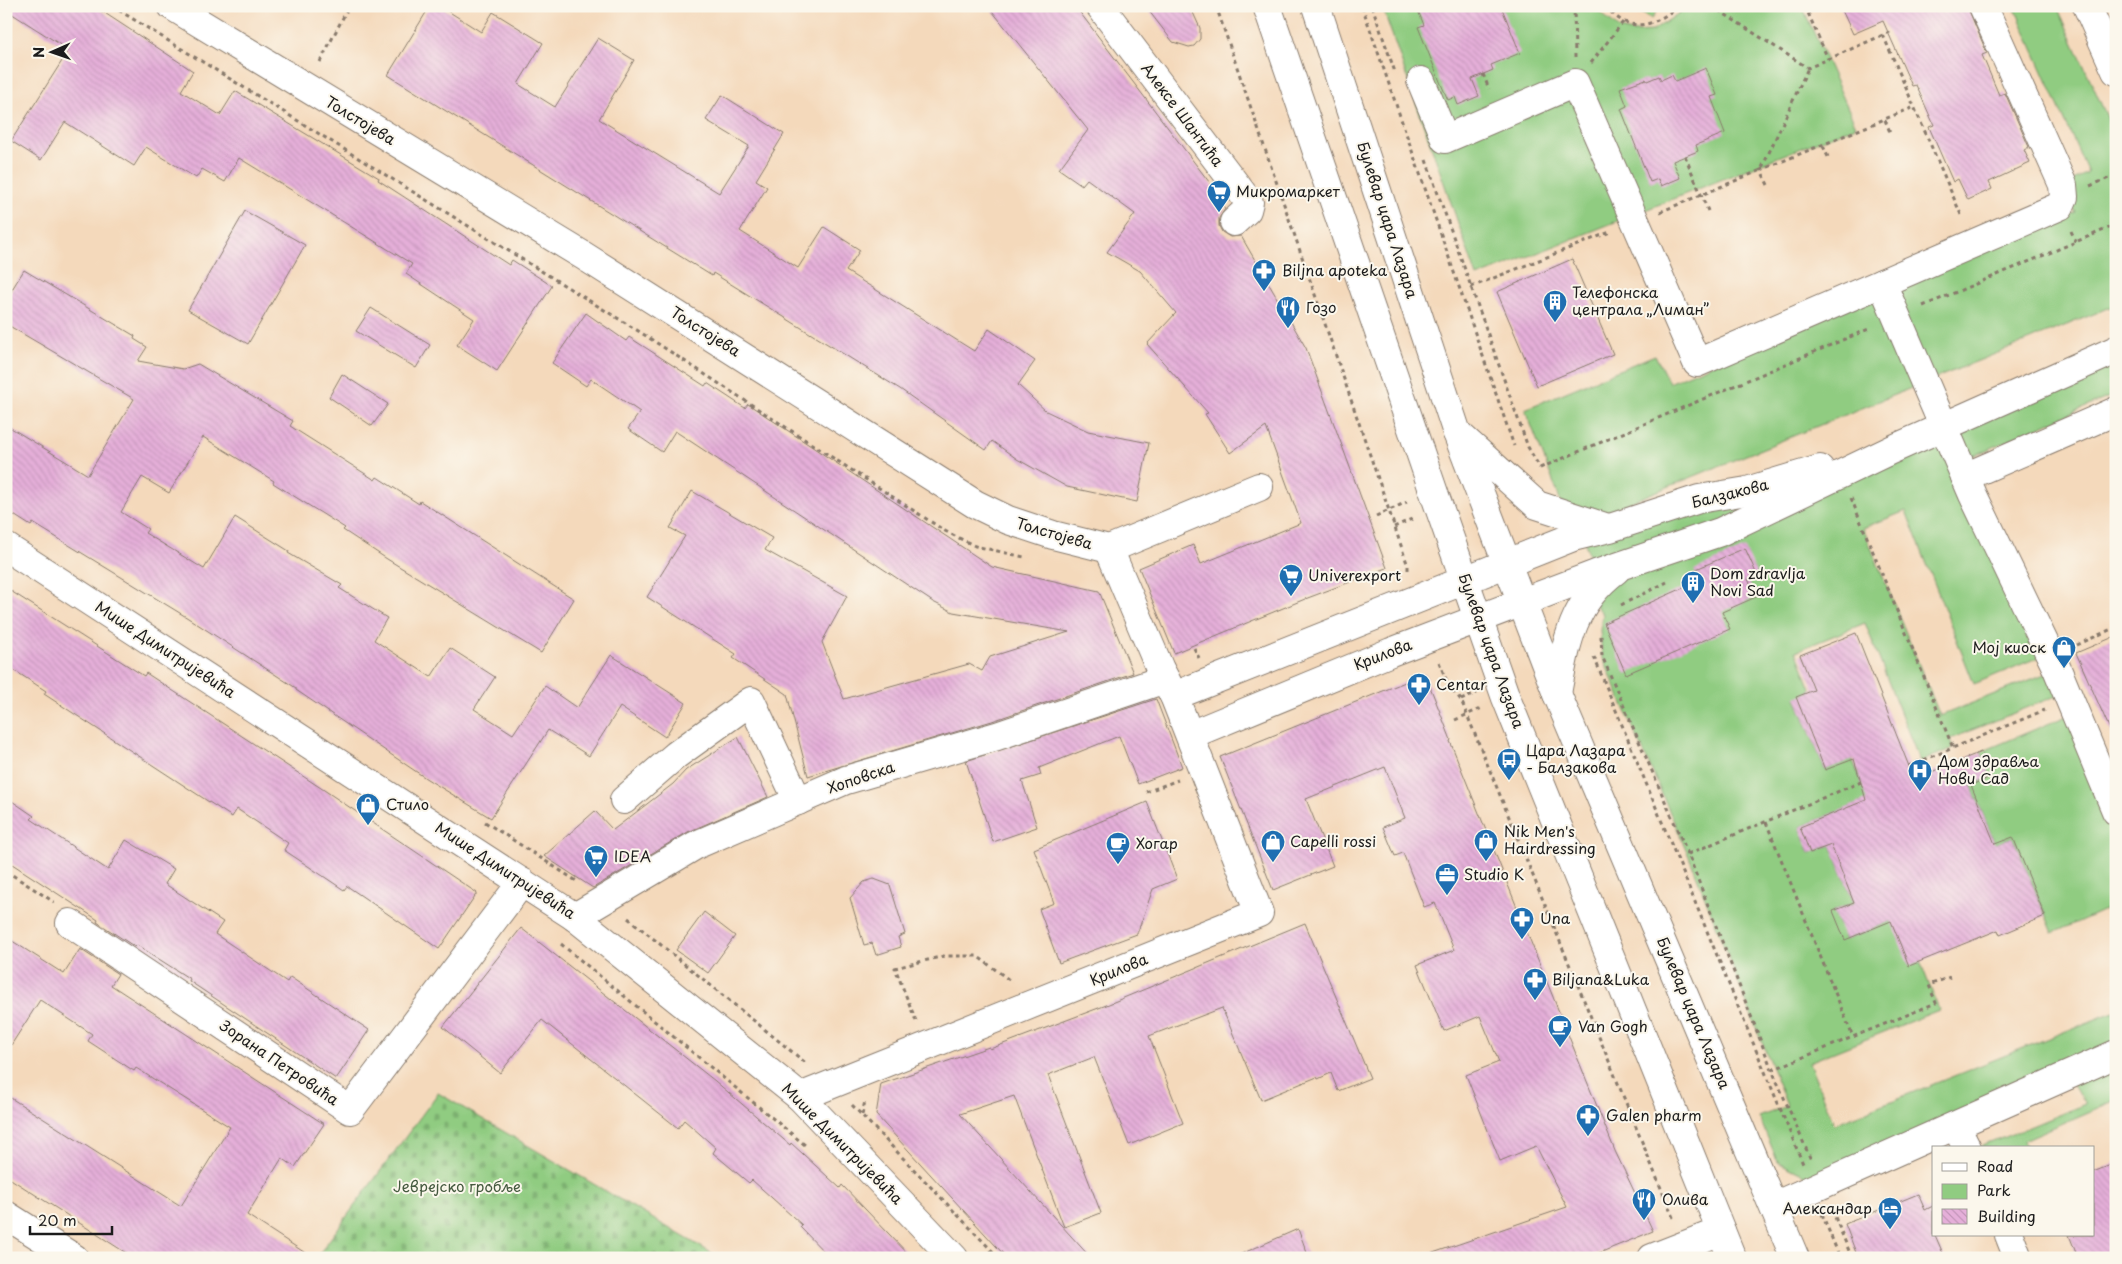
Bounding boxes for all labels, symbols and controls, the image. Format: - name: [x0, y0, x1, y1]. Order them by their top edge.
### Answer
- north arrow: [28, 28, 78, 78]
- text: N: [28, 47, 49, 58]
- street label: Алексе Шантића: [1136, 57, 1230, 171]
- street label: Толстојева: [321, 90, 401, 150]
- street label: Булевар цара Лазара: [1352, 138, 1425, 301]
- supermarket icon: Микромаркет: [1206, 179, 1232, 213]
- place label: Микромаркет: [1236, 179, 1341, 202]
- pharmacy icon: Biljna apoteka: [1251, 258, 1277, 292]
- place label: Biljna apoteka: [1282, 258, 1388, 281]
- place label: Телефонска централа „Лиман”: [1572, 280, 1709, 320]
- building icon: Телефонска централа „Лиман”: [1542, 289, 1568, 323]
- restaurant icon: Гозо: [1275, 295, 1301, 329]
- place label: Гозо: [1306, 295, 1337, 318]
- street label: Толстојева: [666, 300, 746, 362]
- street label: Балзакова: [1689, 472, 1771, 513]
- street label: Толстојева: [1013, 511, 1096, 555]
- place label: Dom zdravlja Novi Sad: [1710, 561, 1806, 601]
- supermarket icon: Univerexport: [1278, 563, 1304, 597]
- place label: Univerexport: [1308, 563, 1401, 586]
- street label: Булевар цара Лазара: [1454, 570, 1531, 732]
- building icon: Dom zdravlja Novi Sad: [1680, 570, 1706, 604]
- street label: Мише Димитријевића: [91, 595, 241, 703]
- street label: Крилова: [1350, 632, 1415, 675]
- place label: Мој киоск: [1972, 635, 2046, 658]
- shop icon: Мој киоск: [2051, 635, 2077, 669]
- pharmacy icon: Centar: [1406, 672, 1432, 706]
- place label: Centar: [1436, 672, 1487, 695]
- place label: Цара Лазара - Балзакова: [1526, 738, 1626, 778]
- bus stop icon: Цара Лазара - Балзакова: [1496, 747, 1522, 781]
- place label: Дом здравља Нови Сад: [1937, 749, 2039, 789]
- street label: Хоповска: [824, 754, 898, 799]
- hospital icon: Дом здравља Нови Сад: [1907, 758, 1933, 792]
- shop icon: Стило: [355, 792, 381, 826]
- place label: Стило: [386, 792, 429, 815]
- street label: Мише Димитријевића: [431, 816, 581, 924]
- place label: Nik Men's Hairdressing: [1504, 819, 1596, 859]
- shop icon: Nik Men's Hairdressing: [1473, 828, 1499, 862]
- shop icon: Capelli rossi: [1260, 829, 1286, 863]
- place label: Capelli rossi: [1290, 829, 1376, 852]
- cafe icon: Хогар: [1105, 831, 1131, 865]
- place label: Хогар: [1136, 831, 1178, 854]
- supermarket icon: IDEA: [583, 844, 609, 878]
- place label: IDEA: [614, 844, 651, 867]
- office icon: Studio K: [1434, 862, 1460, 896]
- place label: Studio K: [1464, 862, 1524, 885]
- pharmacy icon: Una: [1509, 906, 1535, 940]
- place label: Una: [1540, 906, 1571, 929]
- street label: Булевар цара Лазара: [1652, 933, 1737, 1093]
- street label: Крилова: [1086, 946, 1151, 991]
- pharmacy icon: Biljana&Luka: [1522, 967, 1548, 1001]
- place label: Biljana&Luka: [1552, 967, 1650, 990]
- street label: Зорана Петровића: [215, 1013, 344, 1110]
- cafe icon: Van Gogh: [1547, 1014, 1573, 1048]
- place label: Van Gogh: [1578, 1014, 1648, 1037]
- street label: Мише Димитријевића: [777, 1077, 909, 1209]
- pharmacy icon: Galen pharm: [1575, 1103, 1601, 1137]
- place label: Galen pharm: [1606, 1103, 1702, 1126]
- legend: [1932, 1146, 2094, 1236]
- text: Road: [1977, 1154, 2013, 1177]
- park label: Јеврејско гробље: [393, 1174, 521, 1197]
- text: Park: [1977, 1178, 2011, 1201]
- restaurant icon: Олива: [1631, 1187, 1657, 1221]
- place label: Олива: [1662, 1187, 1709, 1210]
- place label: Александар: [1783, 1196, 1872, 1219]
- hotel icon: Александар: [1877, 1196, 1903, 1230]
- scale bar: [30, 1204, 112, 1236]
- text: Building: [1977, 1204, 2036, 1227]
- text: 20 m: [38, 1208, 77, 1231]

